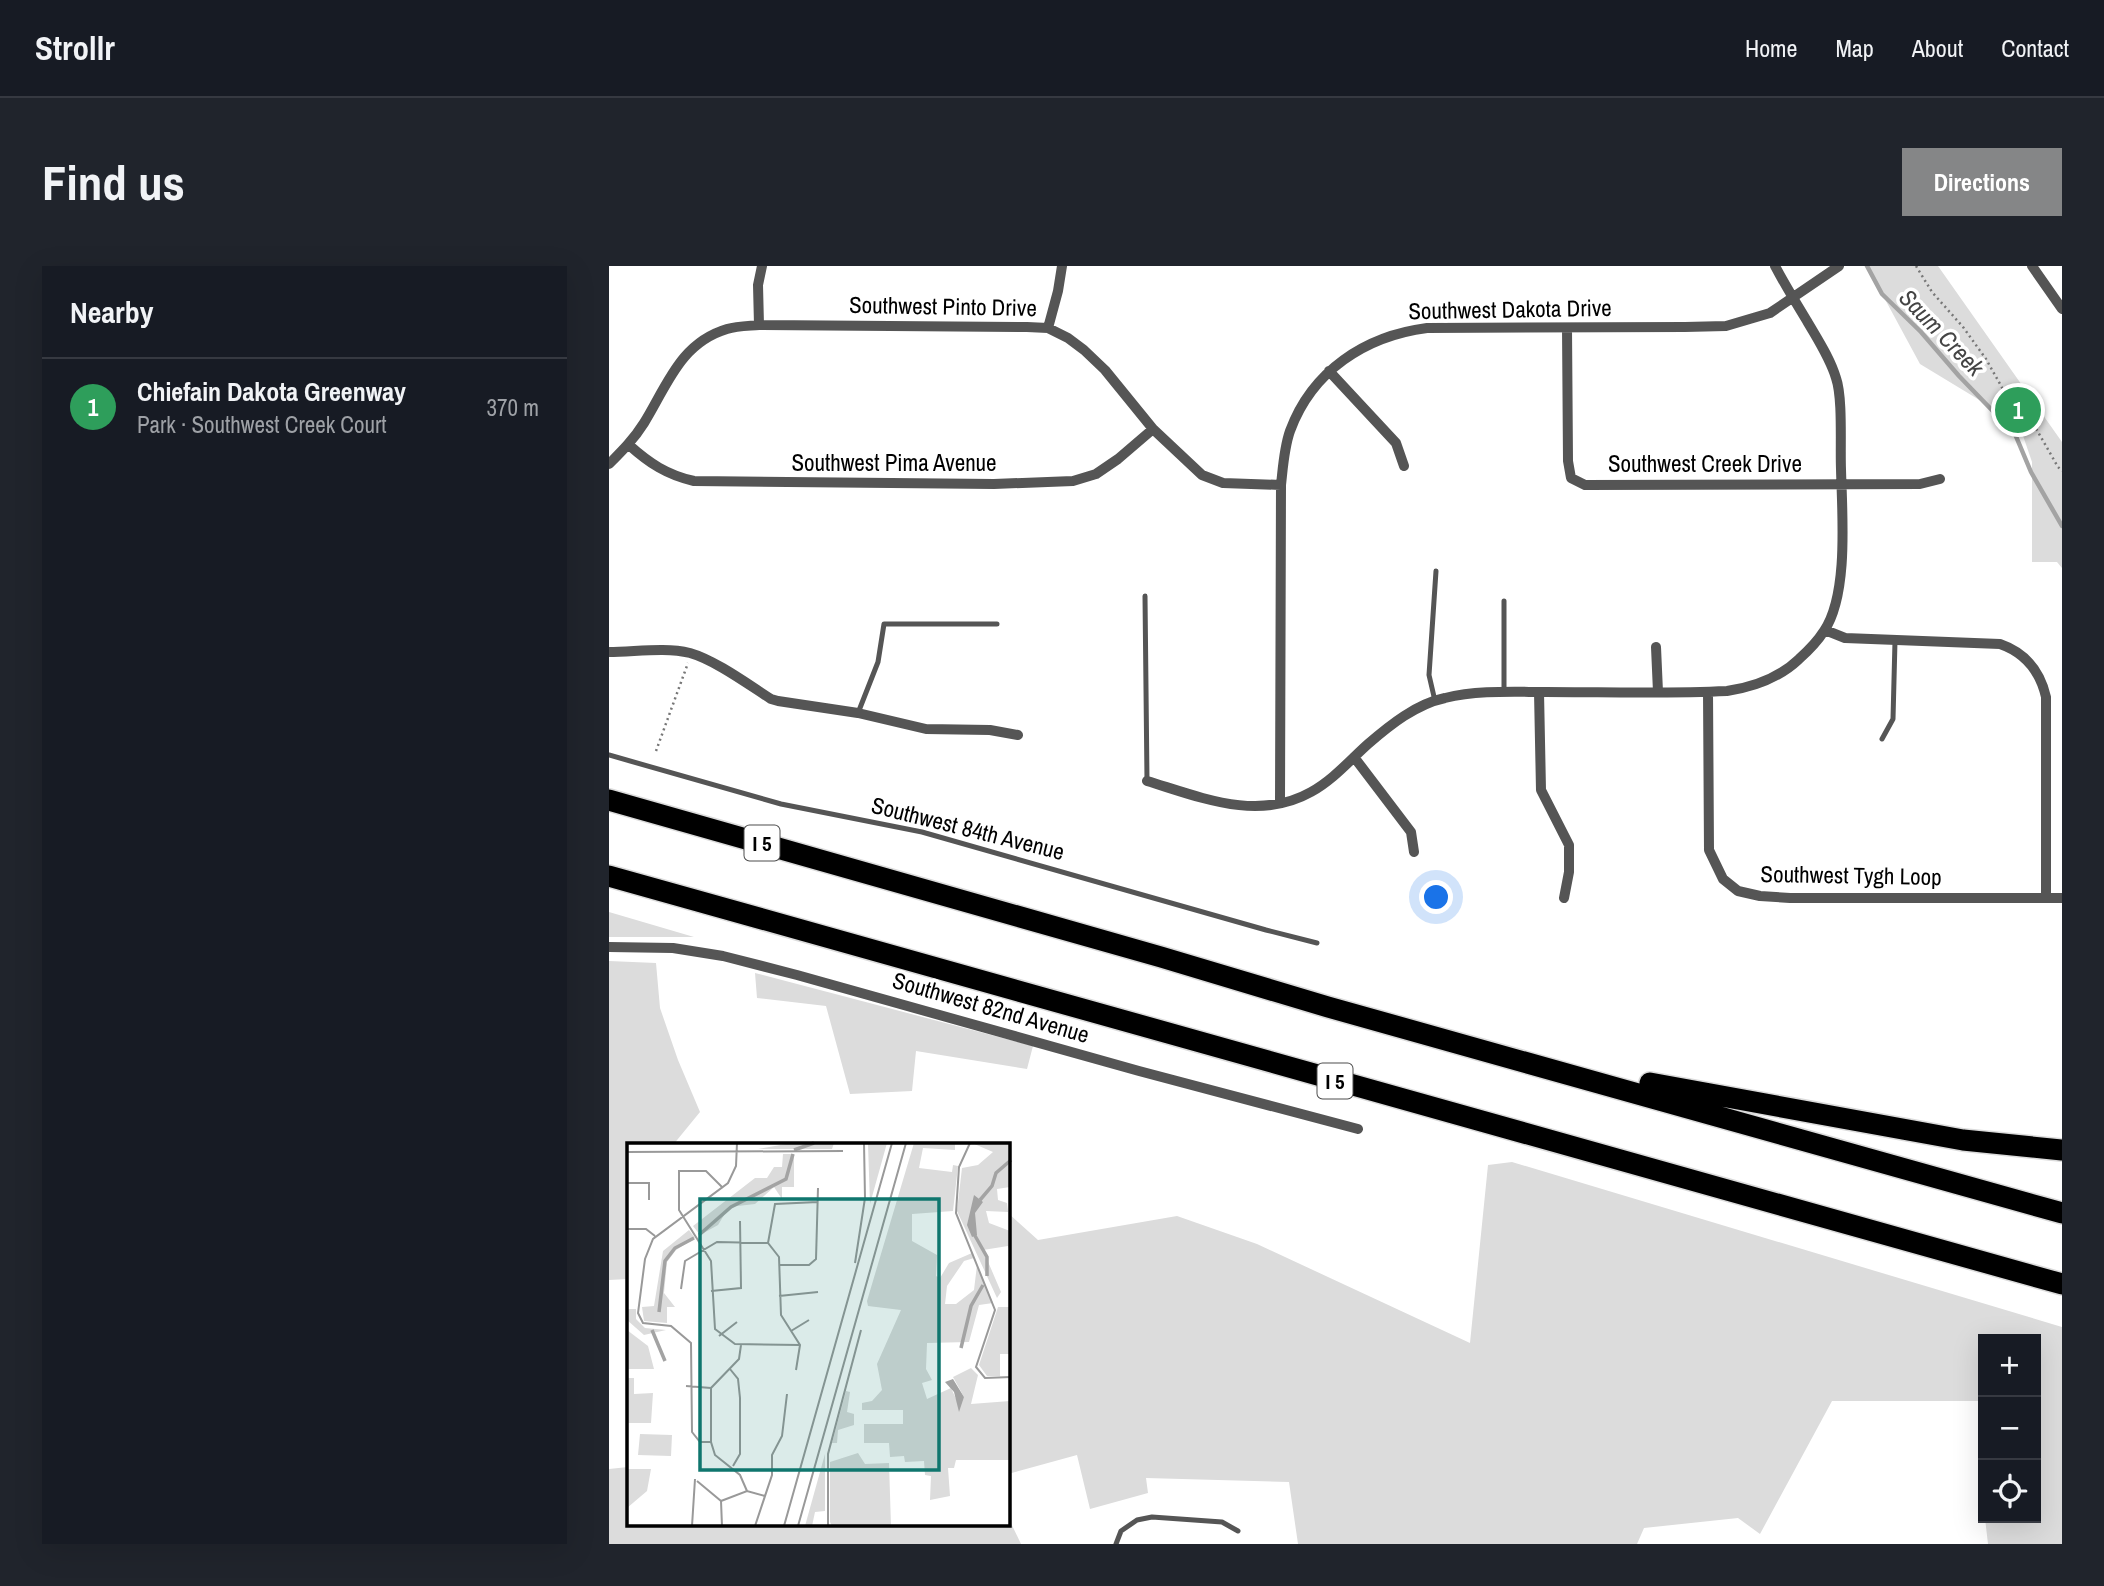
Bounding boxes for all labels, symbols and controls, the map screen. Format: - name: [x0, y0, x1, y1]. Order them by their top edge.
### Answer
- text: Strollr: [35, 26, 115, 70]
- text: Home: [1745, 32, 1797, 64]
- text: Map: [1835, 32, 1874, 64]
- text: About: [1912, 32, 1963, 64]
- text: Contact: [2001, 32, 2069, 64]
- button: Directions: [1902, 148, 2062, 216]
- text: Find us: [42, 149, 185, 215]
- water label: Saum Creek: [1893, 282, 1992, 383]
- street label: Southwest Pinto Drive: [849, 289, 1037, 323]
- text: Nearby: [70, 292, 153, 332]
- street label: Southwest Dakota Drive: [1408, 292, 1612, 326]
- text: Chiefain Dakota Greenway: [137, 374, 406, 409]
- pin: 1: [1995, 384, 2041, 436]
- text: 1: [88, 392, 98, 423]
- text: 370 m: [487, 392, 539, 423]
- text: Park · Southwest Creek Court: [137, 409, 386, 440]
- street label: Southwest Pima Avenue: [791, 447, 997, 478]
- street label: Southwest Creek Drive: [1608, 448, 1802, 479]
- street label: Southwest 84th Avenue: [868, 789, 1068, 867]
- road number: I 5: [745, 826, 779, 860]
- street label: Southwest Tygh Loop: [1760, 858, 1942, 892]
- your location: [1419, 880, 1453, 914]
- street label: Southwest 82nd Avenue: [889, 964, 1093, 1050]
- road number: I 5: [1317, 1064, 1353, 1098]
- inset map: [627, 1143, 1010, 1526]
- map controls: [1978, 1334, 2041, 1523]
- button: +: [1978, 1334, 2041, 1397]
- button: −: [1978, 1397, 2041, 1460]
- button: locate: [1978, 1460, 2041, 1523]

